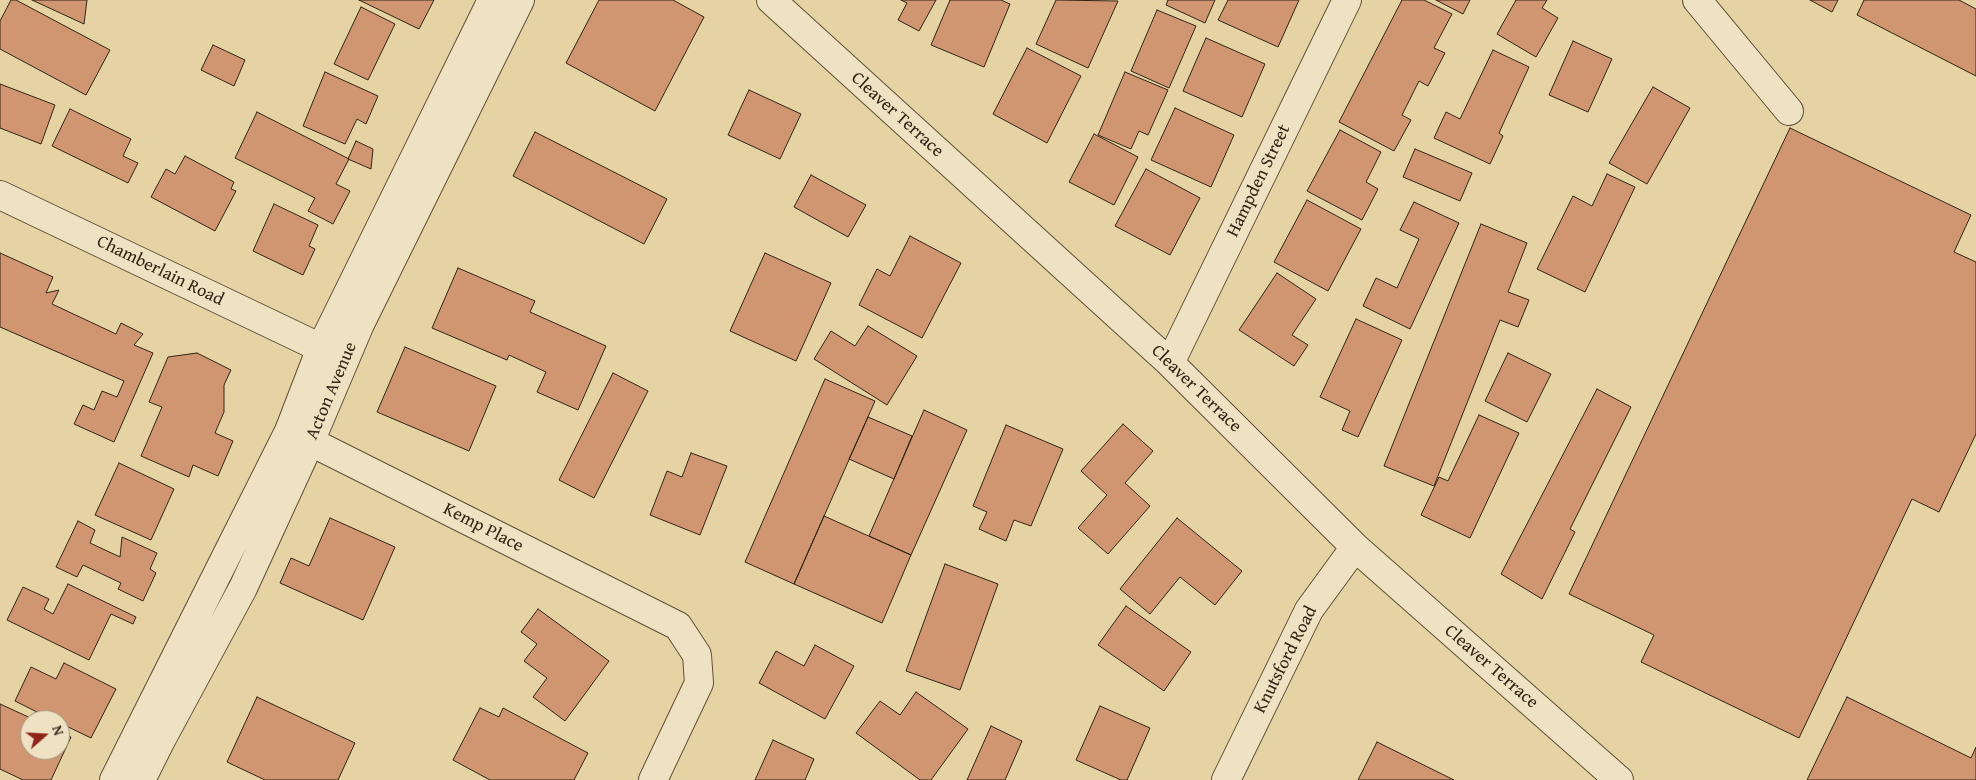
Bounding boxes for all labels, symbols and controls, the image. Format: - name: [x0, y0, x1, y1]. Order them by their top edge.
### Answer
- street label: Cleaver Terrace: [846, 68, 948, 162]
- street label: Hampden Street: [1222, 121, 1296, 241]
- street label: Chamberlain Road: [93, 231, 227, 311]
- street label: Acton Avenue: [302, 339, 362, 443]
- street label: Cleaver Terrace: [1146, 340, 1246, 438]
- street label: Kemp Place: [439, 499, 527, 557]
- street label: Knutsford Road: [1250, 603, 1322, 717]
- street label: Cleaver Terrace: [1440, 620, 1542, 714]
- north arrow: [20, 710, 70, 760]
- text: N: [47, 723, 69, 738]

